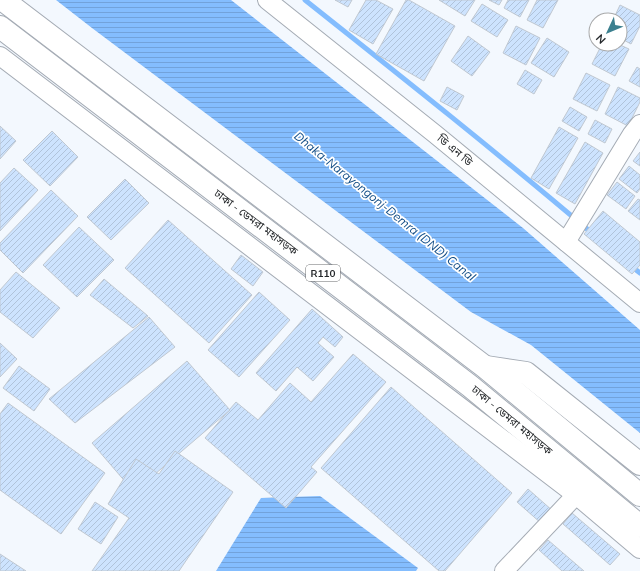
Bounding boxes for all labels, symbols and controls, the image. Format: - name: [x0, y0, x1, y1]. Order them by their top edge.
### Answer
- north arrow: [588, 12, 628, 52]
- text: N: [593, 31, 609, 47]
- water label: Dhaka-Narayongonj-Demra (DND) Canal: [291, 128, 479, 284]
- street label: ডি এন ডি: [434, 131, 476, 169]
- street label: ঢাকা - ডেমরা মহাসড়ক: [211, 185, 301, 258]
- road number: R110: [306, 265, 340, 281]
- street label: ঢাকা - ডেমরা মহাসড়ক: [468, 381, 555, 458]

